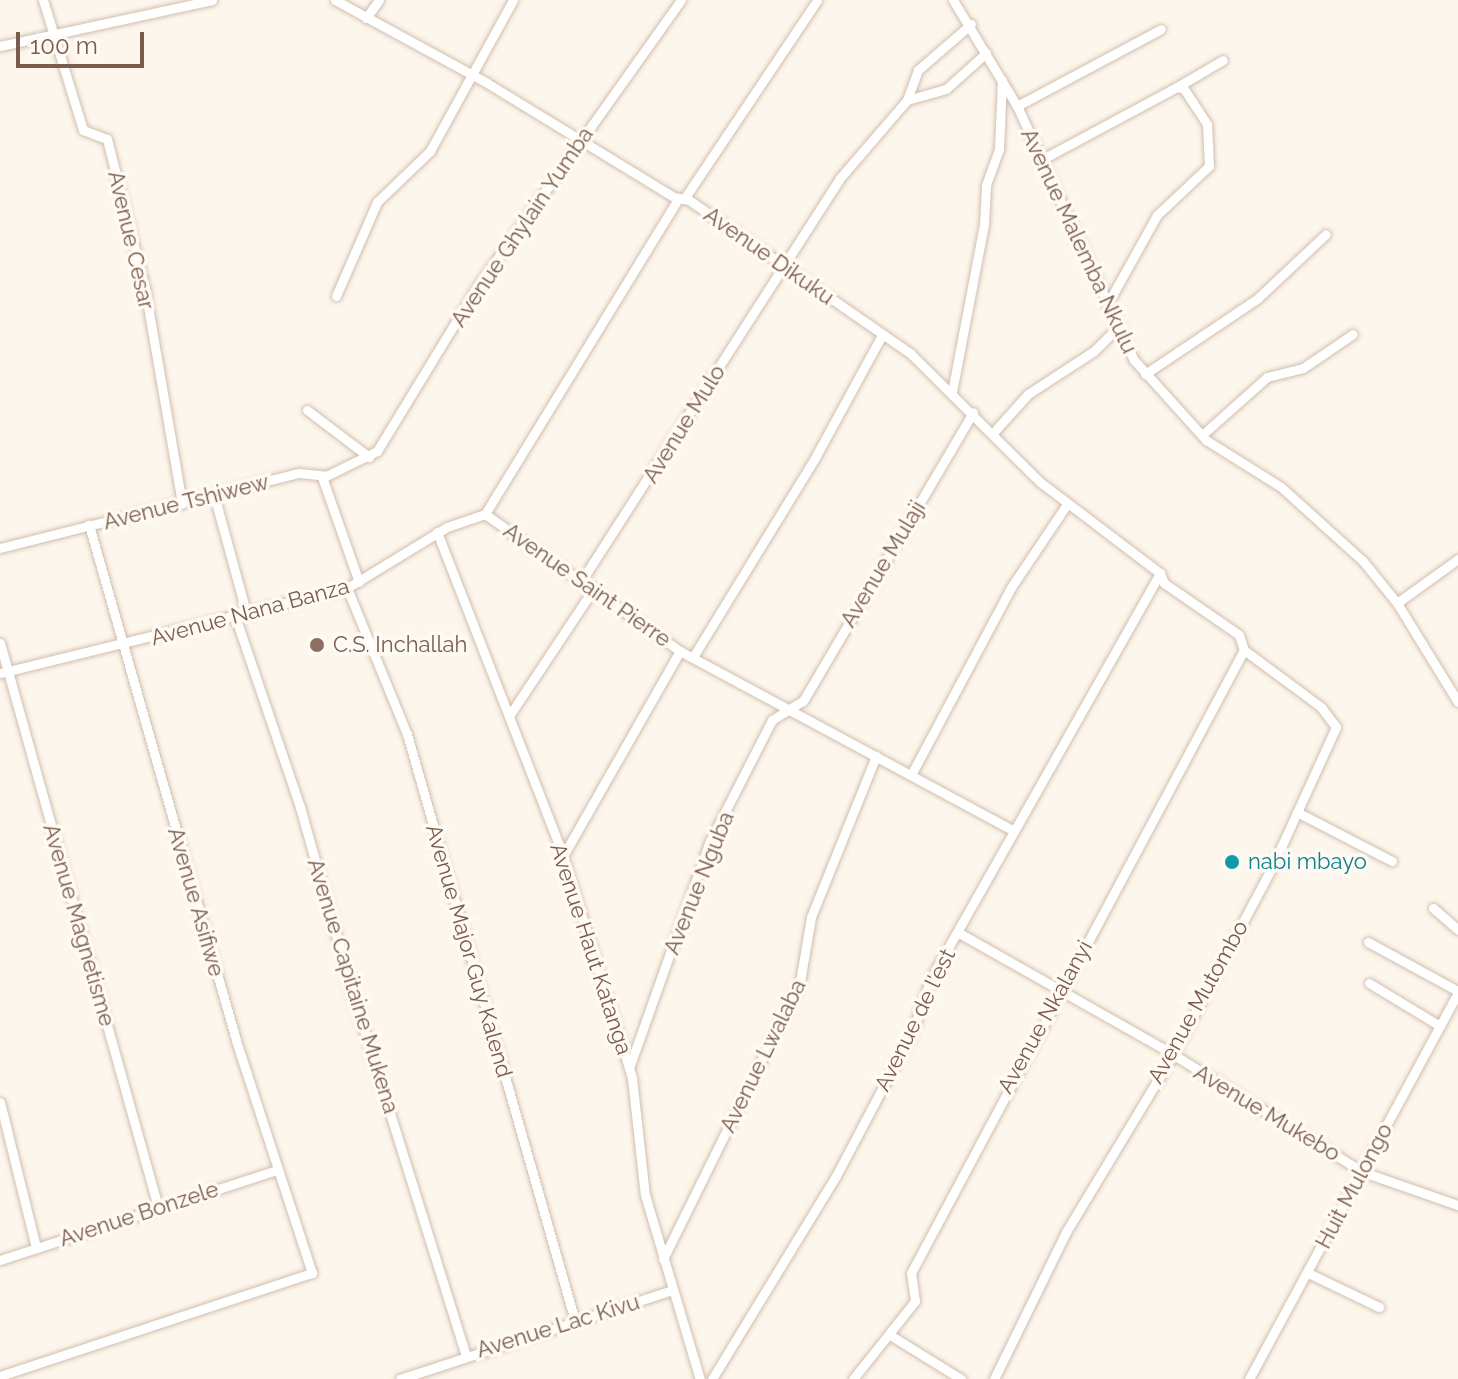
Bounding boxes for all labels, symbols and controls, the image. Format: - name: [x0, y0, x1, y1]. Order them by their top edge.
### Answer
- scale bar: [20, 16, 148, 66]
- text: 100 m: [30, 31, 98, 60]
- street label: Avenue Ghylain Yumba: [445, 122, 599, 332]
- street label: Avenue Malemba Nkulu: [1015, 124, 1143, 358]
- street label: Avenue Cesar: [102, 168, 160, 312]
- street label: Avenue Dikuku: [699, 201, 839, 311]
- street label: Avenue Mulo: [637, 360, 731, 488]
- street label: Avenue Tshiwew: [100, 469, 272, 535]
- street label: Avenue Mulaji: [835, 496, 931, 632]
- street label: Avenue Saint Pierre: [498, 517, 676, 653]
- street label: Avenue Nana Banza: [148, 573, 352, 651]
- place label: C.S. Inchallah: [333, 632, 467, 658]
- marker: C.S. Inchallah: [308, 636, 326, 654]
- street label: Avenue Nguba: [658, 808, 740, 958]
- street label: Avenue Magnetisme: [37, 821, 121, 1029]
- street label: Avenue Major Guy Kalend: [420, 821, 518, 1081]
- street label: Avenue Asifiwe: [162, 824, 230, 980]
- street label: Avenue Haut Katanga: [544, 840, 638, 1058]
- place label: nabi mbayo: [1248, 849, 1367, 875]
- marker: nabi mbayo: [1223, 853, 1241, 871]
- street label: Avenue Capitaine Mukena: [302, 855, 404, 1117]
- street label: Avenue Mutombo: [1142, 916, 1254, 1088]
- street label: Avenue Nkalanyi: [992, 936, 1098, 1098]
- street label: Avenue de l'est: [869, 944, 961, 1096]
- street label: Avenue Lwalaba: [715, 975, 811, 1137]
- street label: Avenue Mukebo: [1189, 1059, 1345, 1167]
- street label: Huit Mulongo: [1310, 1119, 1398, 1253]
- street label: Avenue Bonzele: [56, 1176, 222, 1252]
- street label: Avenue Lac Kivu: [473, 1289, 643, 1363]

